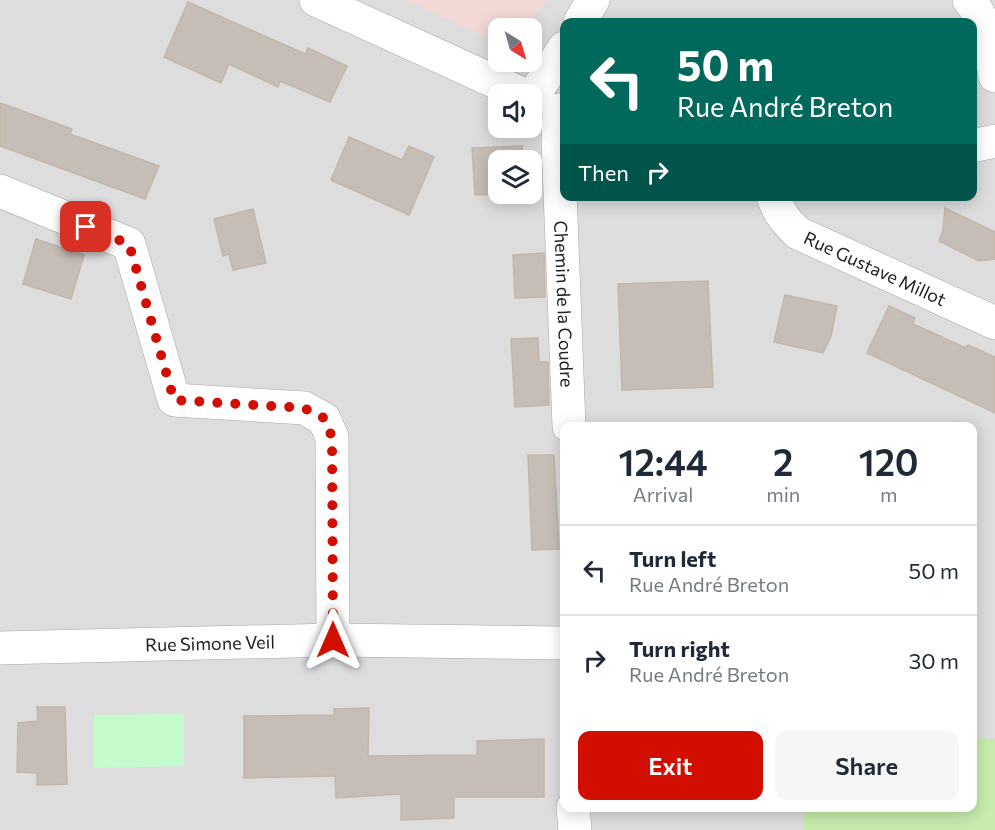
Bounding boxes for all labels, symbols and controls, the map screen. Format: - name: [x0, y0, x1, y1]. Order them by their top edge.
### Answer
- north arrow: [488, 18, 542, 72]
- map controls: [488, 18, 542, 204]
- text: 50 m: [677, 38, 774, 90]
- icon: left: [578, 42, 656, 120]
- button: sound: [488, 84, 542, 138]
- text: Rue André Breton: [677, 90, 893, 123]
- button: layers: [488, 150, 542, 204]
- icon: right: [641, 156, 674, 189]
- text: Then: [578, 159, 629, 186]
- pin: [60, 201, 111, 252]
- icon: arrive: [69, 210, 102, 243]
- street label: Chemin de la Coudre: [550, 220, 579, 388]
- street label: Rue Gustave Millot: [801, 226, 950, 310]
- text: 12:44: [618, 439, 708, 483]
- text: 2: [773, 439, 793, 483]
- text: 120: [859, 439, 919, 483]
- text: Arrival: [633, 482, 693, 506]
- text: min: [766, 482, 800, 506]
- text: m: [880, 482, 897, 506]
- text: Turn left: [629, 545, 716, 572]
- icon: left: [578, 554, 611, 587]
- text: 50 m: [909, 557, 959, 584]
- text: Rue André Breton: [629, 572, 789, 596]
- position arrow: [301, 608, 365, 672]
- street label: Rue Simone Veil: [145, 630, 275, 656]
- text: Turn right: [629, 635, 730, 662]
- icon: right: [578, 644, 611, 677]
- text: 30 m: [909, 647, 959, 674]
- text: Rue André Breton: [629, 662, 789, 686]
- button: Exit: [578, 731, 763, 800]
- button: Share: [775, 731, 959, 800]

